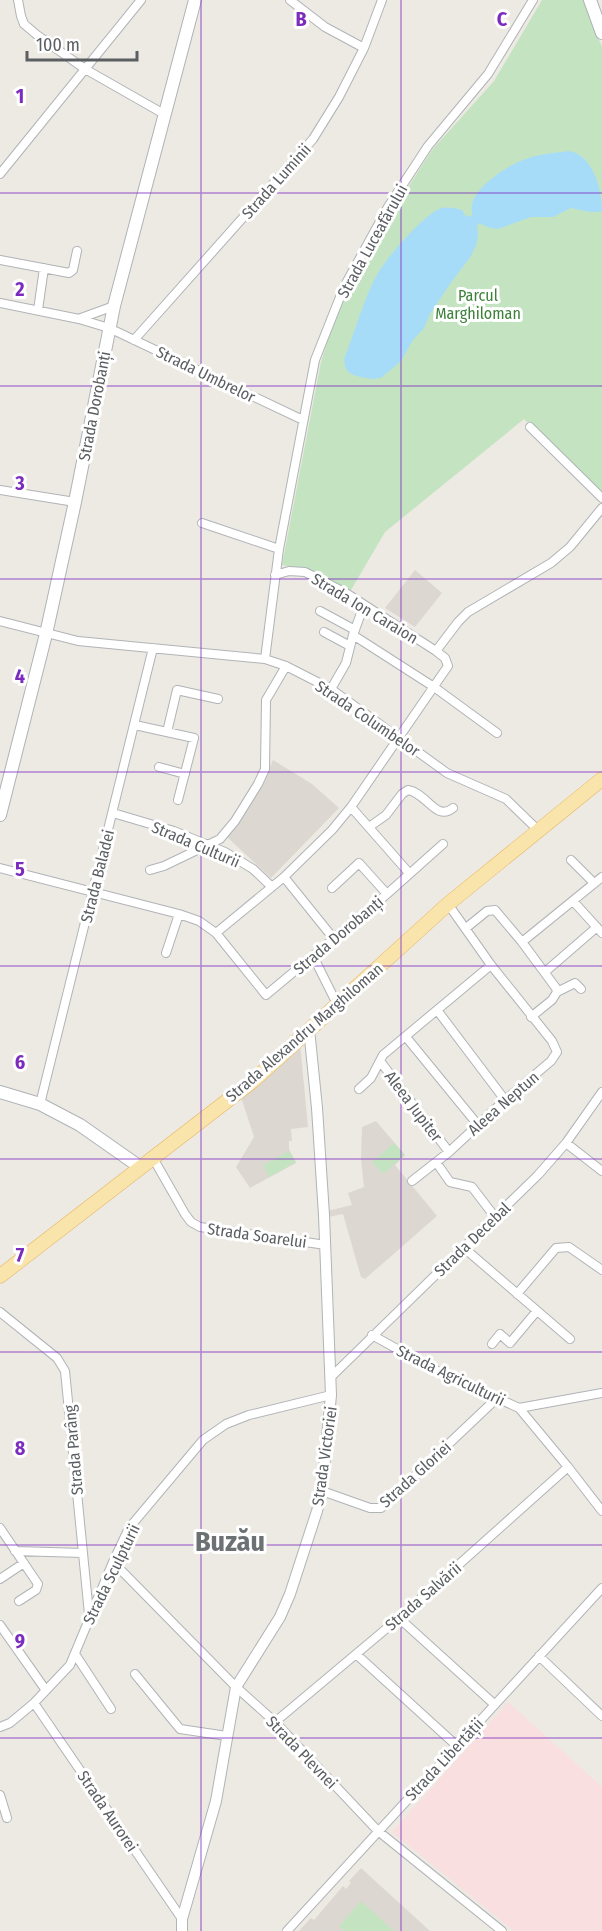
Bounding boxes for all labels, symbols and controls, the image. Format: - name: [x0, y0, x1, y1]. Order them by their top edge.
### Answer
- text: B: [295, 7, 307, 31]
- text: C: [497, 7, 508, 31]
- scale bar: [27, 24, 136, 62]
- text: 100 m: [36, 34, 80, 56]
- text: 1: [16, 84, 24, 108]
- street label: Strada Luminii: [238, 140, 315, 223]
- street label: Strada Luceafărului: [333, 181, 411, 301]
- text: 2: [14, 277, 25, 301]
- park label: Parcul Marghiloman: [435, 286, 521, 323]
- street label: Strada Umbrelor: [153, 342, 259, 407]
- street label: Strada Dorobanți: [75, 350, 115, 463]
- text: 3: [14, 471, 25, 495]
- street label: Strada Ion Caraion: [308, 569, 421, 648]
- text: 4: [15, 664, 25, 688]
- street label: Strada Columbelor: [312, 676, 424, 761]
- street label: Strada Culturii: [149, 817, 243, 872]
- street label: Strada Baladei: [77, 828, 118, 925]
- text: 5: [15, 857, 25, 881]
- street label: Strada Dorobanți: [290, 892, 388, 979]
- street label: Strada Alexandru Marghiloman: [222, 959, 387, 1106]
- text: 6: [15, 1050, 25, 1074]
- street label: Aleea Jupiter: [381, 1067, 447, 1146]
- street label: Aleea Neptun: [464, 1067, 543, 1139]
- street label: Strada Decebal: [430, 1198, 514, 1280]
- street label: Strada Soarelui: [206, 1219, 308, 1252]
- text: 7: [16, 1243, 25, 1267]
- street label: Strada Agriculturii: [393, 1341, 508, 1410]
- street label: Strada Parâng: [60, 1404, 87, 1496]
- street label: Strada Victoriei: [308, 1405, 341, 1507]
- text: 8: [15, 1436, 26, 1460]
- street label: Strada Gloriei: [376, 1437, 455, 1511]
- street label: Strada Sculpturii: [79, 1521, 144, 1627]
- district label: Buzău: [195, 1525, 265, 1558]
- street label: Strada Salvării: [381, 1558, 465, 1634]
- text: 9: [15, 1629, 25, 1653]
- street label: Strada Plevnei: [262, 1712, 341, 1793]
- street label: Strada Libertății: [401, 1714, 488, 1805]
- street label: Strada Aurorei: [74, 1767, 142, 1855]

